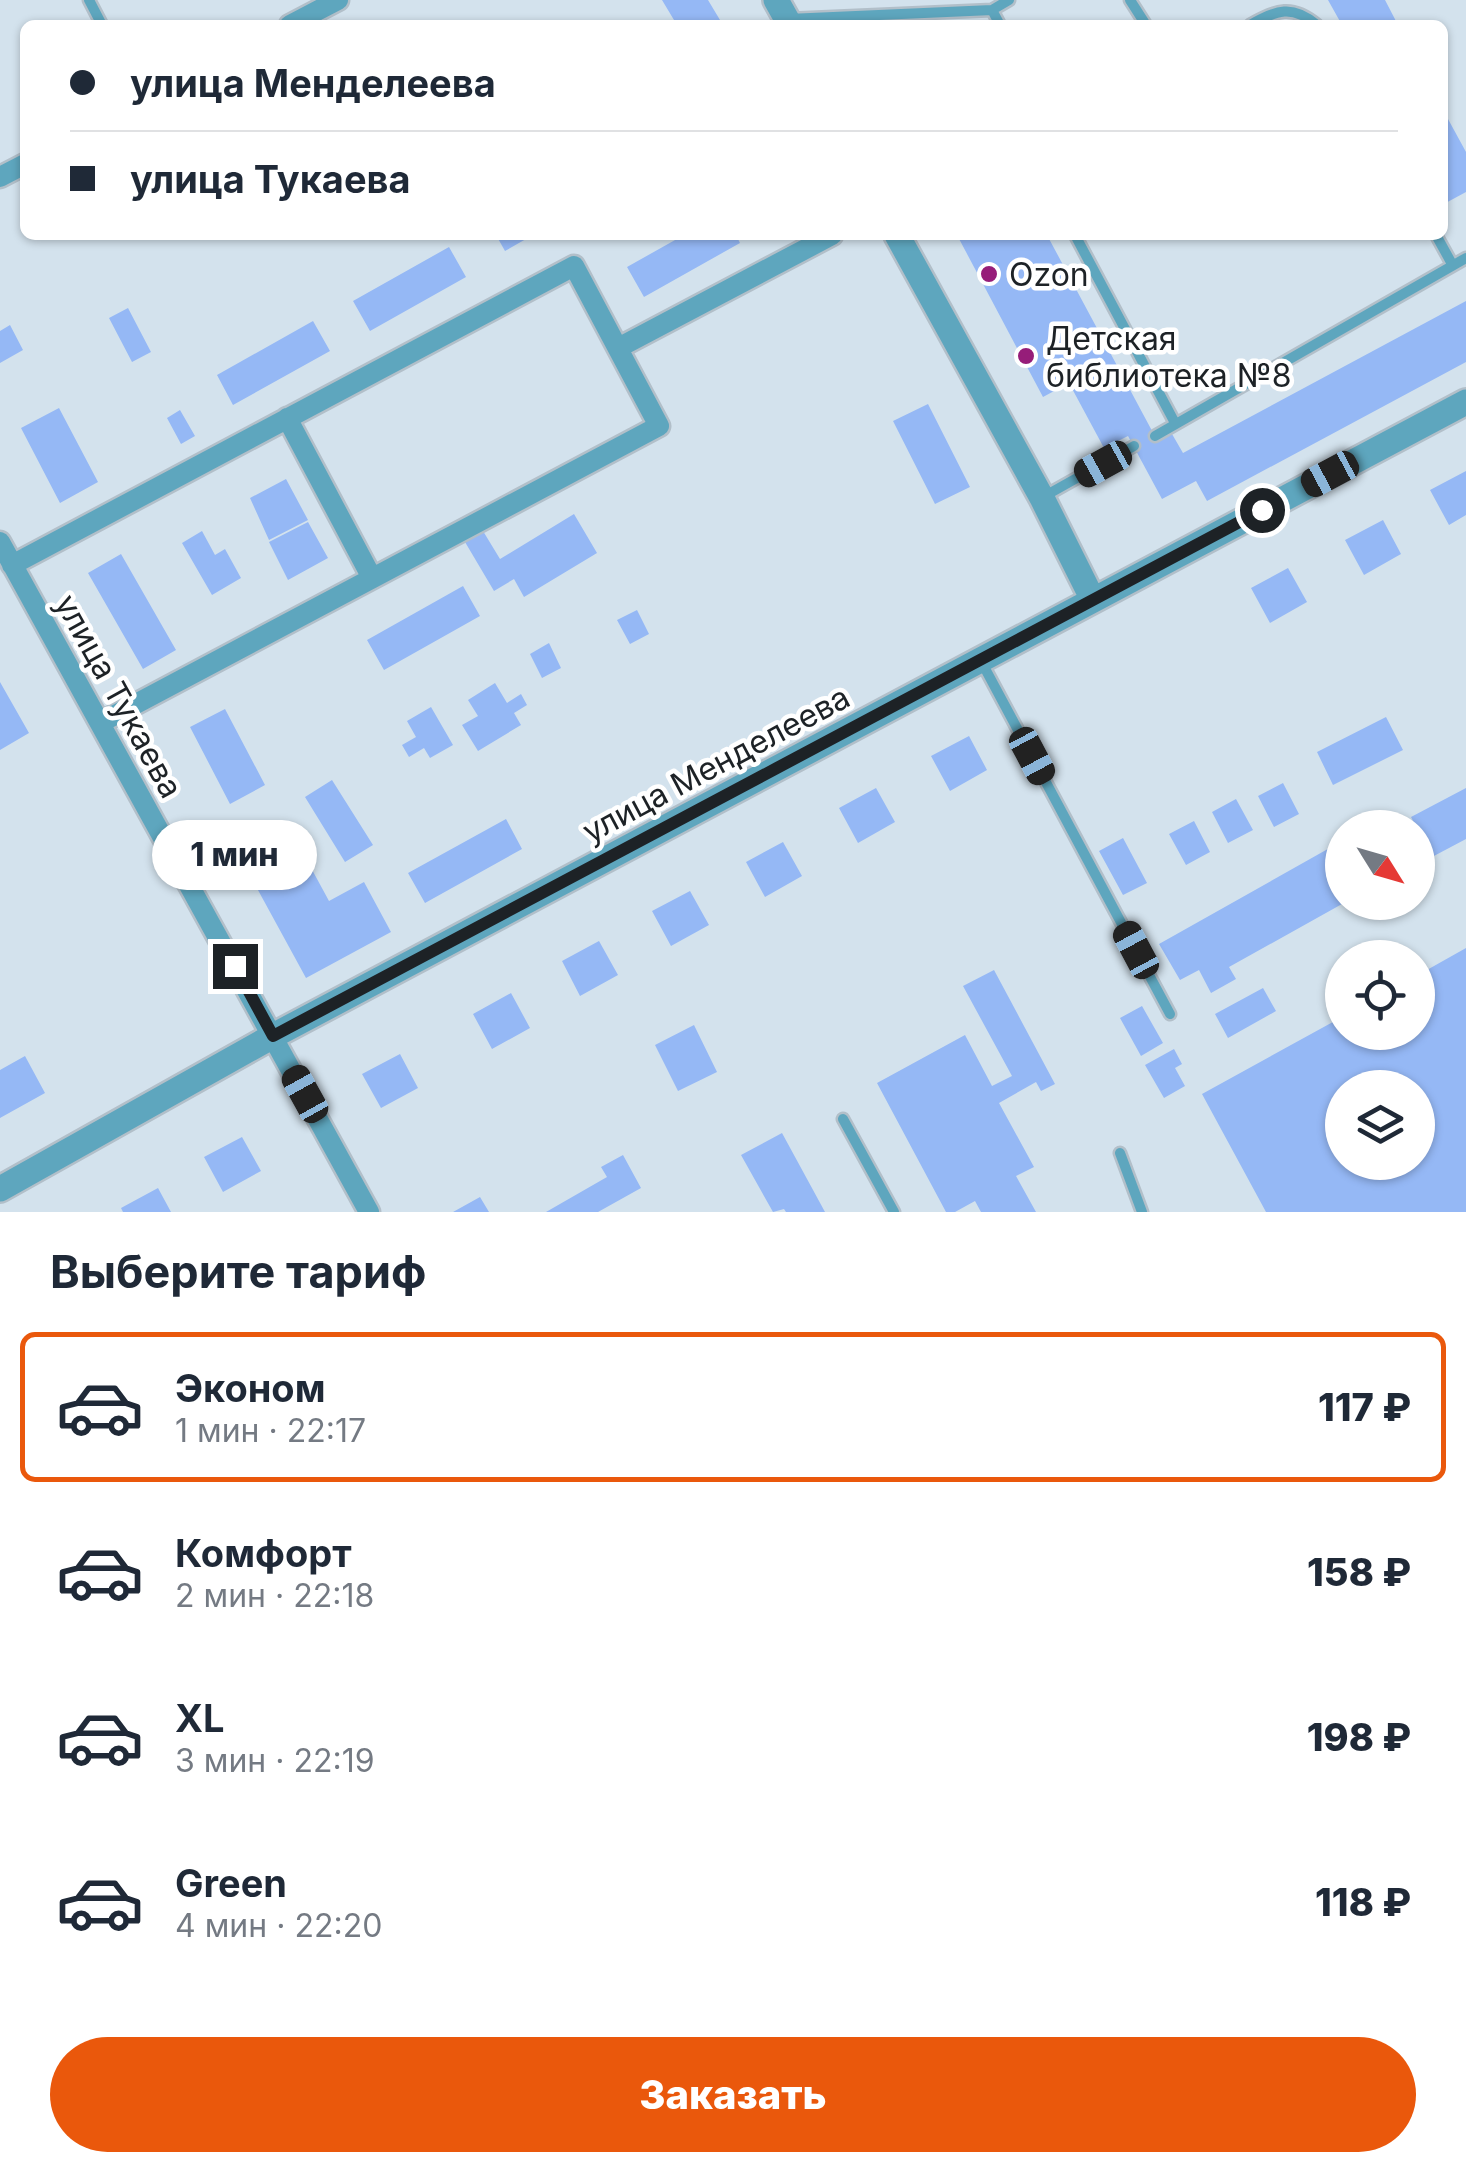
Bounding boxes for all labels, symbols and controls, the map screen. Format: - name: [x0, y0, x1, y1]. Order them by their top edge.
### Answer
- text: улица Менделеева: [130, 60, 496, 106]
- text: улица Тукаева: [130, 156, 411, 202]
- place label: Ozon: [1009, 255, 1089, 294]
- marker: Ozon: [978, 263, 1000, 285]
- place label: Детская библиотека №8: [1046, 319, 1291, 395]
- marker: Детская библиотека №8: [1015, 345, 1037, 367]
- car: [1069, 436, 1137, 492]
- car: [1296, 447, 1364, 501]
- route start: [1240, 488, 1285, 533]
- street label: улица Тукаева: [47, 587, 191, 805]
- street label: улица Менделеева: [576, 677, 856, 851]
- car: [1005, 722, 1059, 790]
- north arrow: [1325, 810, 1435, 920]
- map controls: [1325, 810, 1435, 1180]
- callout: 1 мин: [152, 821, 318, 891]
- text: 1 мин: [190, 835, 279, 874]
- car: [1109, 916, 1163, 984]
- button: locate: [1325, 940, 1435, 1050]
- route end: [213, 944, 258, 989]
- car: [277, 1060, 333, 1128]
- button: layers: [1325, 1070, 1435, 1180]
- text: Выберите тариф: [50, 1244, 426, 1299]
- icon: car: [55, 1362, 145, 1452]
- text: Эконом: [175, 1365, 326, 1411]
- text: 117 ₽: [1318, 1384, 1411, 1430]
- text: 1 мин · 22:17: [175, 1411, 366, 1450]
- icon: car: [55, 1527, 145, 1617]
- text: Комфорт: [175, 1530, 352, 1576]
- text: 158 ₽: [1307, 1549, 1411, 1595]
- text: 2 мин · 22:18: [175, 1576, 374, 1615]
- icon: car: [55, 1692, 145, 1782]
- text: XL: [175, 1695, 225, 1741]
- text: 198 ₽: [1307, 1714, 1411, 1760]
- text: 3 мин · 22:19: [175, 1741, 375, 1780]
- icon: car: [55, 1857, 145, 1947]
- text: Green: [175, 1860, 287, 1906]
- text: 118 ₽: [1315, 1879, 1411, 1925]
- text: 4 мин · 22:20: [175, 1906, 382, 1945]
- button: Заказать: [50, 2037, 1416, 2152]

